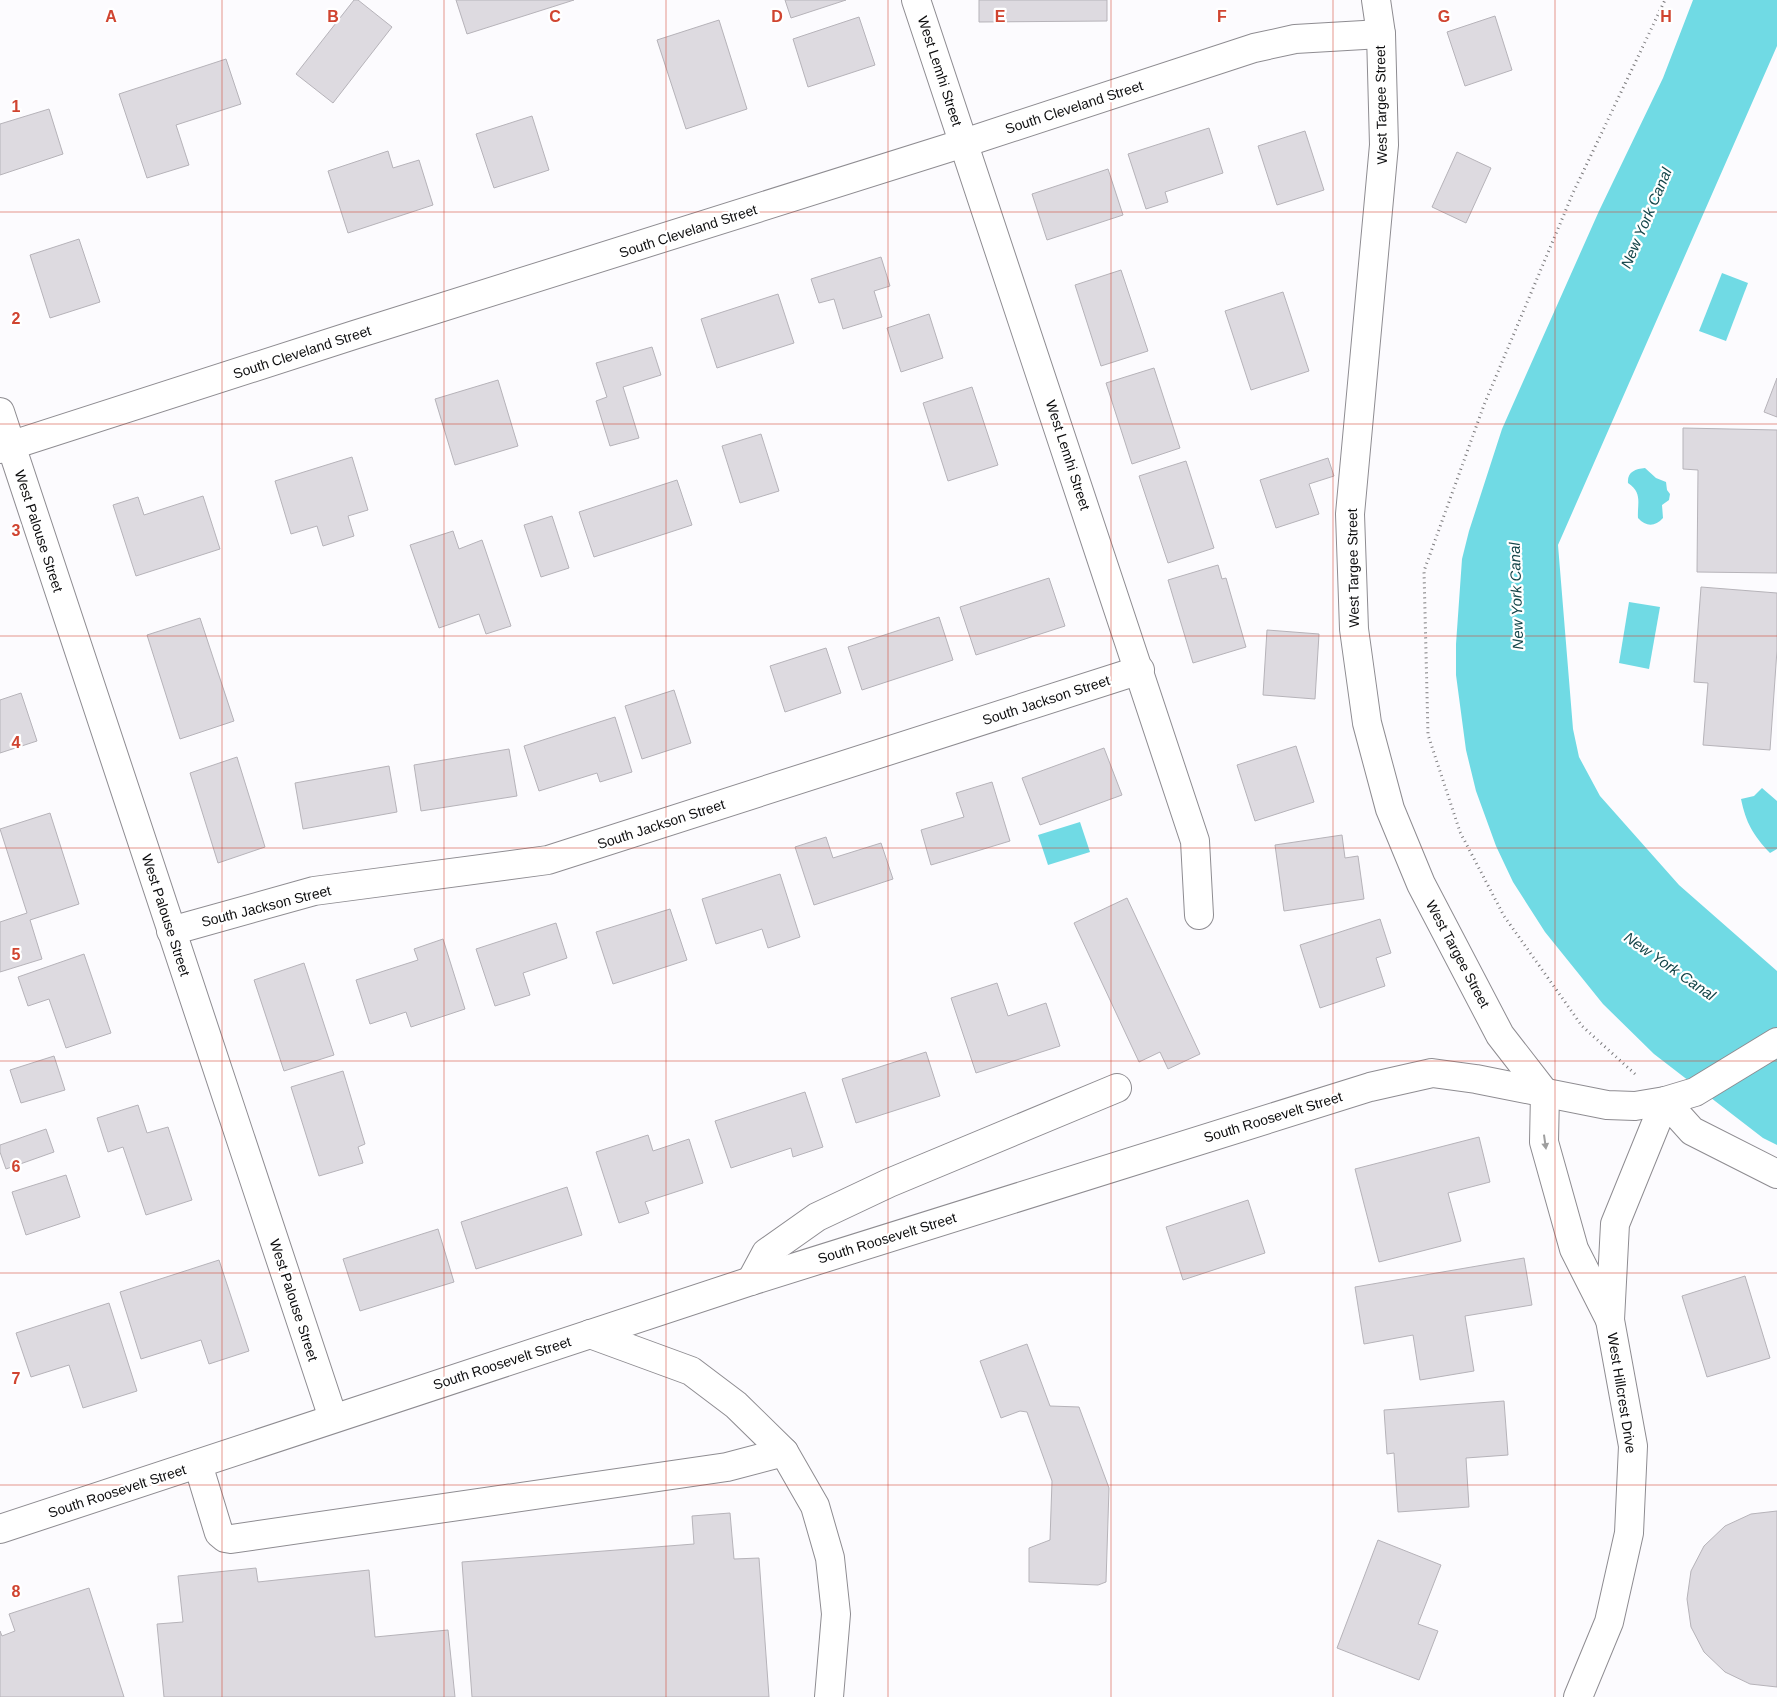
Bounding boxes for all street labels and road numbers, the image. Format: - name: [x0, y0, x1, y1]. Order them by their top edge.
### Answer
- street label: West Lemhi Street: [915, 14, 965, 128]
- street label: West Targee Street: [1372, 45, 1390, 165]
- street label: South Cleveland Street: [1003, 77, 1145, 137]
- street label: South Cleveland Street: [617, 201, 759, 261]
- street label: South Cleveland Street: [231, 322, 373, 382]
- street label: West Lemhi Street: [1043, 398, 1093, 512]
- street label: West Palouse Street: [12, 468, 66, 594]
- street label: West Targee Street: [1344, 508, 1362, 628]
- street label: South Jackson Street: [980, 672, 1112, 728]
- street label: South Jackson Street: [595, 796, 727, 852]
- street label: West Palouse Street: [139, 852, 193, 978]
- street label: South Jackson Street: [200, 882, 333, 930]
- street label: West Targee Street: [1423, 898, 1493, 1011]
- street label: South Roosevelt Street: [1202, 1088, 1344, 1146]
- street label: South Roosevelt Street: [816, 1209, 958, 1267]
- street label: West Palouse Street: [267, 1237, 321, 1363]
- street label: West Hillcrest Drive: [1605, 1332, 1639, 1455]
- street label: South Roosevelt Street: [431, 1333, 573, 1393]
- street label: South Roosevelt Street: [46, 1461, 188, 1521]

